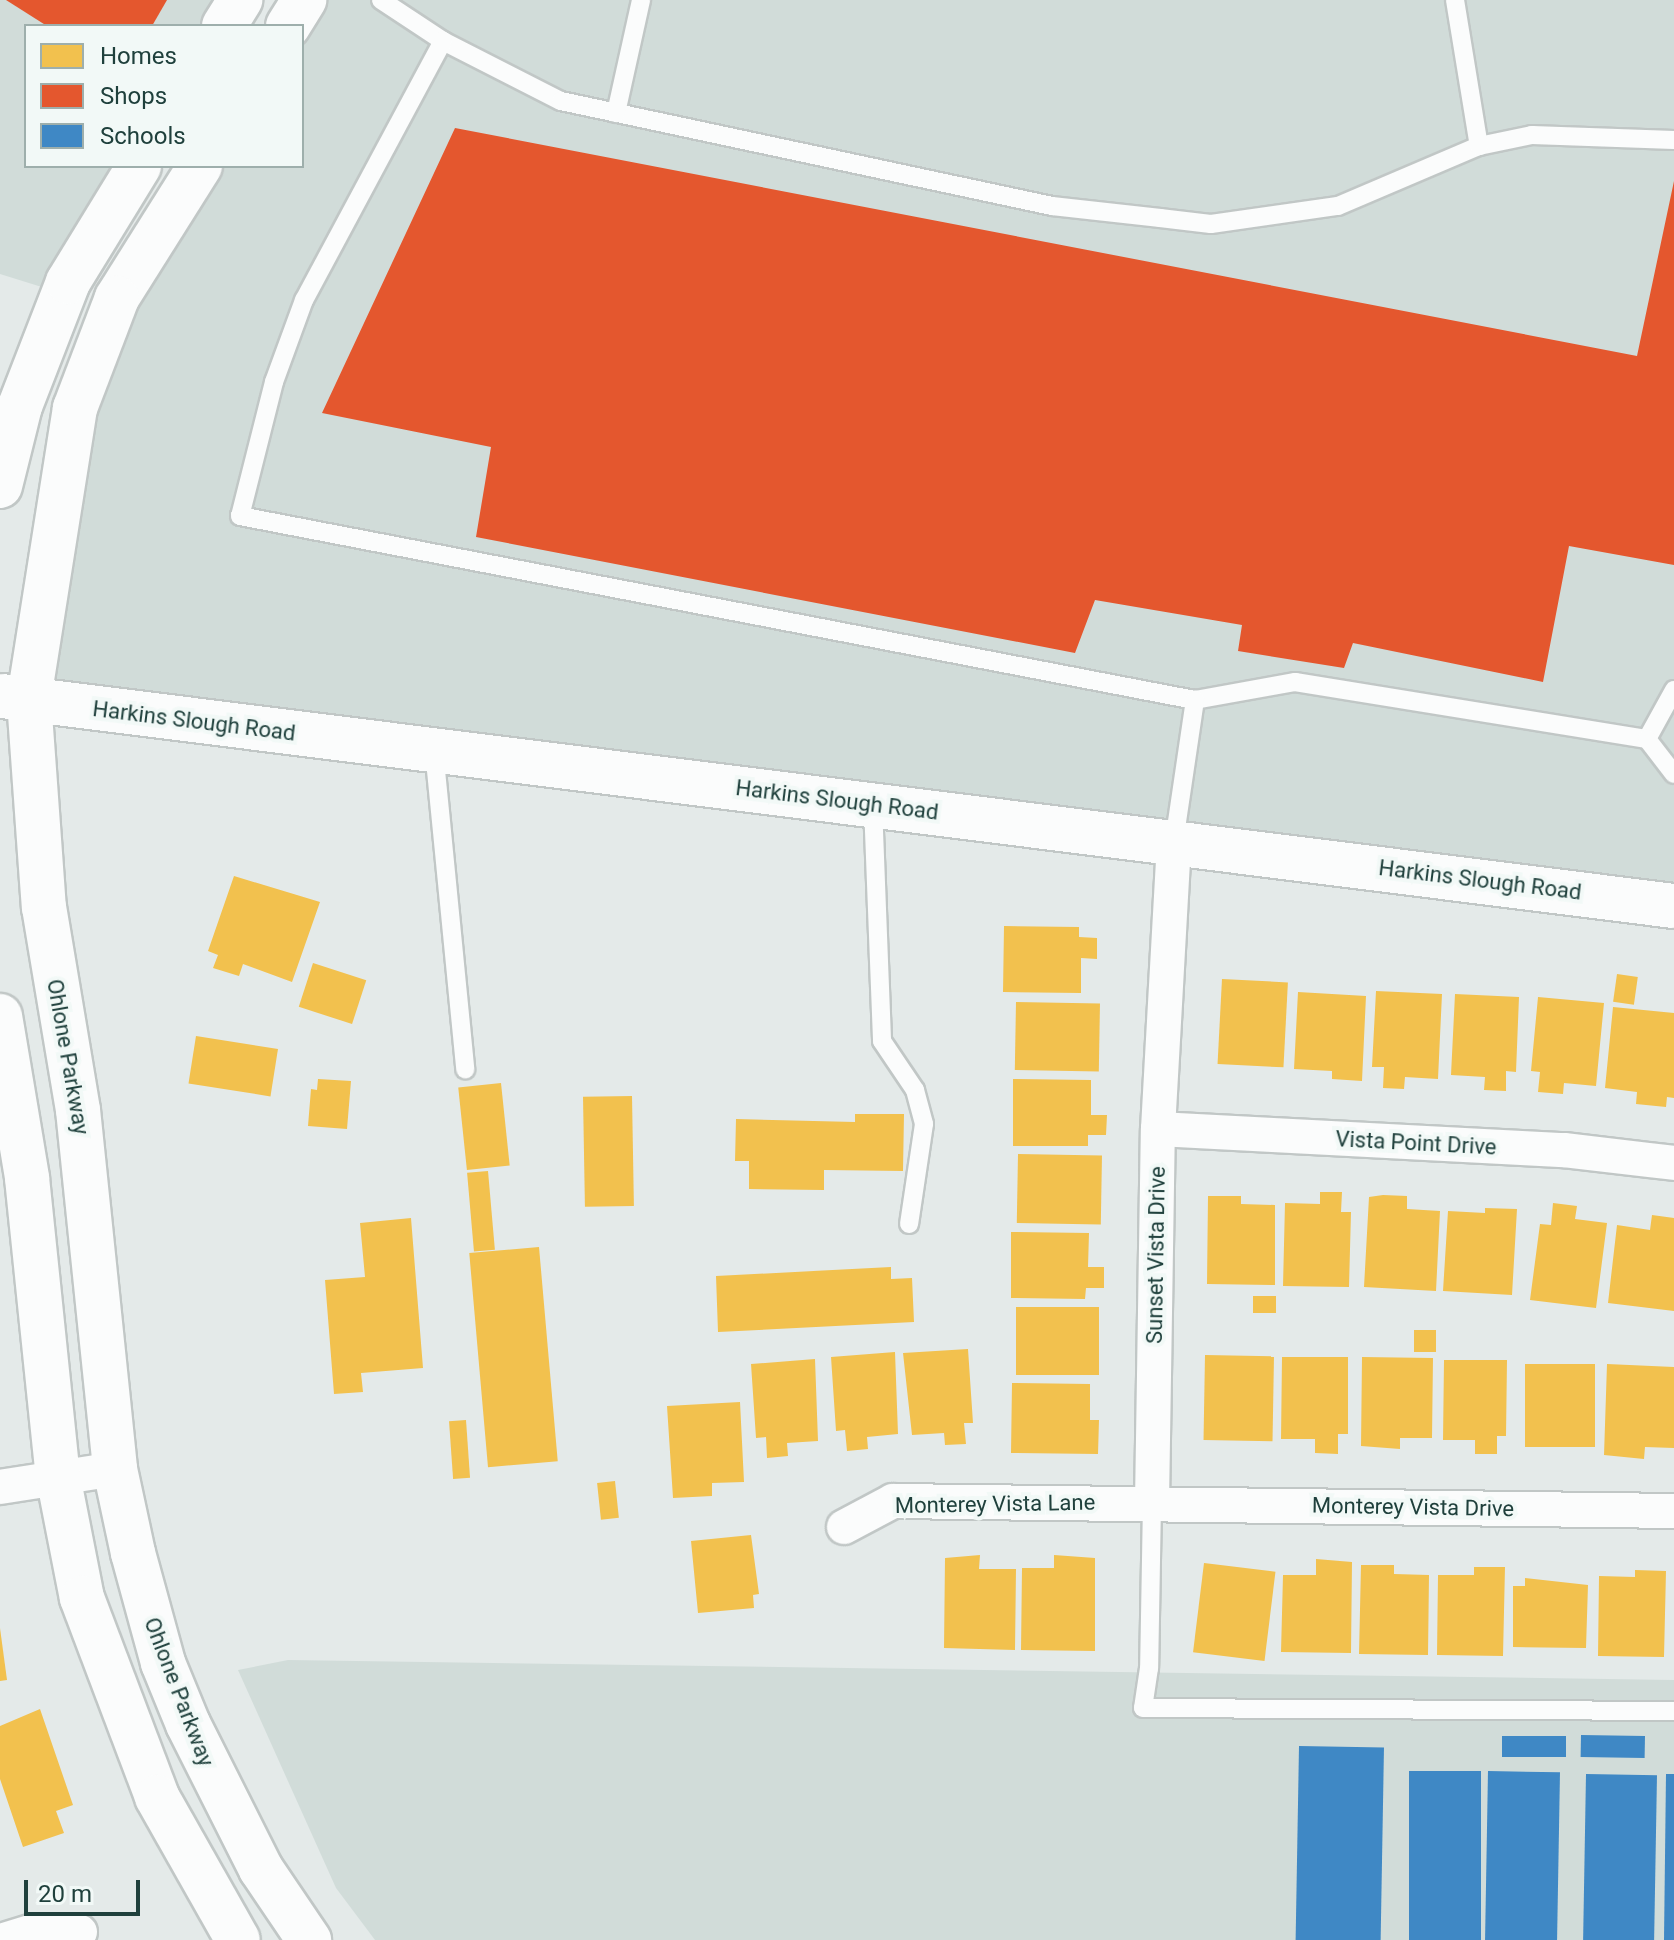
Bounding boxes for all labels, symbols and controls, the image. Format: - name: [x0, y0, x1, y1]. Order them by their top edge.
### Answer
- legend: [24, 24, 304, 168]
- text: Homes: [100, 42, 177, 70]
- text: Shops: [100, 82, 167, 110]
- text: Schools: [100, 122, 186, 150]
- street label: Harkins Slough Road: [91, 695, 297, 747]
- street label: Harkins Slough Road: [734, 774, 940, 826]
- street label: Harkins Slough Road: [1377, 854, 1583, 906]
- street label: Ohlone Parkway: [41, 977, 95, 1137]
- street label: Vista Point Drive: [1335, 1126, 1497, 1160]
- street label: Sunset Vista Drive: [1141, 1166, 1171, 1344]
- street label: Monterey Vista Lane: [895, 1489, 1095, 1519]
- street label: Monterey Vista Drive: [1312, 1492, 1514, 1522]
- street label: Ohlone Parkway: [138, 1614, 220, 1770]
- scale bar: [28, 1864, 144, 1914]
- text: 20 m: [38, 1880, 92, 1908]

